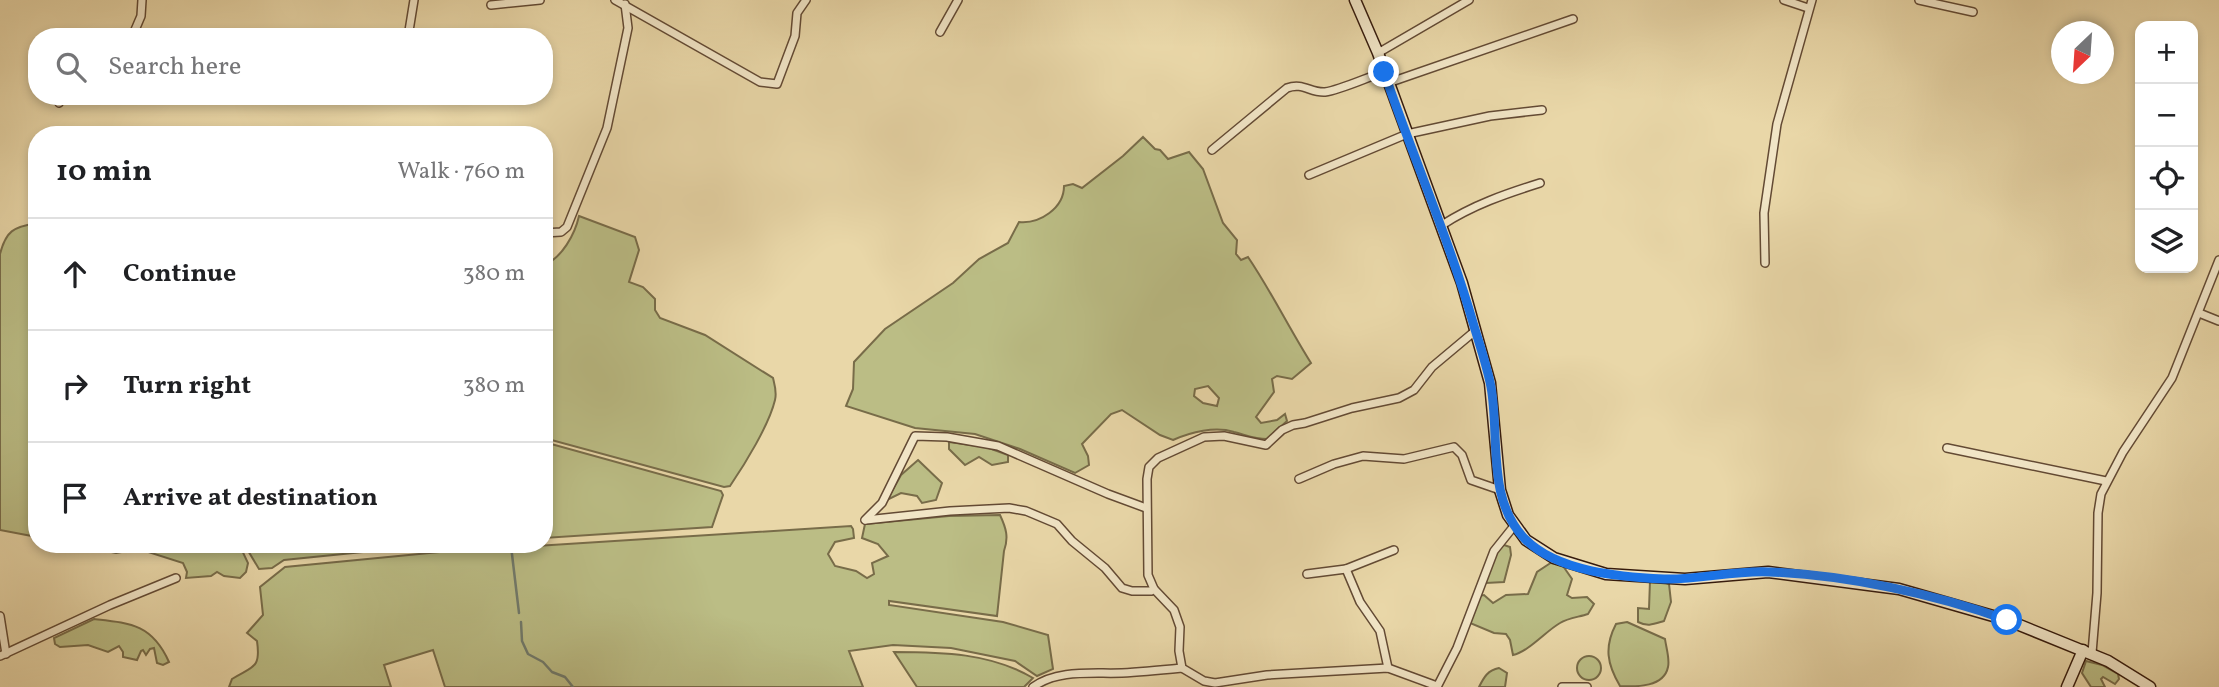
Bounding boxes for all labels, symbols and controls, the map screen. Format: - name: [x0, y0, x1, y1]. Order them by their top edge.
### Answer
- north arrow: [2051, 21, 2114, 84]
- map controls: [2135, 21, 2198, 273]
- button: +: [2135, 21, 2198, 84]
- search box: [28, 28, 553, 105]
- icon: search: [52, 48, 90, 86]
- text: Search here: [108, 49, 241, 85]
- route end: [1368, 56, 1399, 87]
- button: −: [2135, 84, 2198, 147]
- button: locate: [2135, 147, 2198, 210]
- text: 10 min: [56, 151, 152, 193]
- text: Walk · 760 m: [397, 156, 525, 188]
- button: layers: [2135, 210, 2198, 273]
- icon: ahead: [56, 255, 94, 293]
- text: Continue: [123, 256, 236, 292]
- text: 380 m: [463, 258, 525, 290]
- icon: right: [56, 367, 94, 405]
- text: Turn right: [123, 368, 251, 404]
- text: 380 m: [463, 370, 525, 402]
- icon: arrive: [56, 479, 94, 517]
- text: Arrive at destination: [123, 480, 378, 516]
- route start: [1991, 604, 2022, 635]

